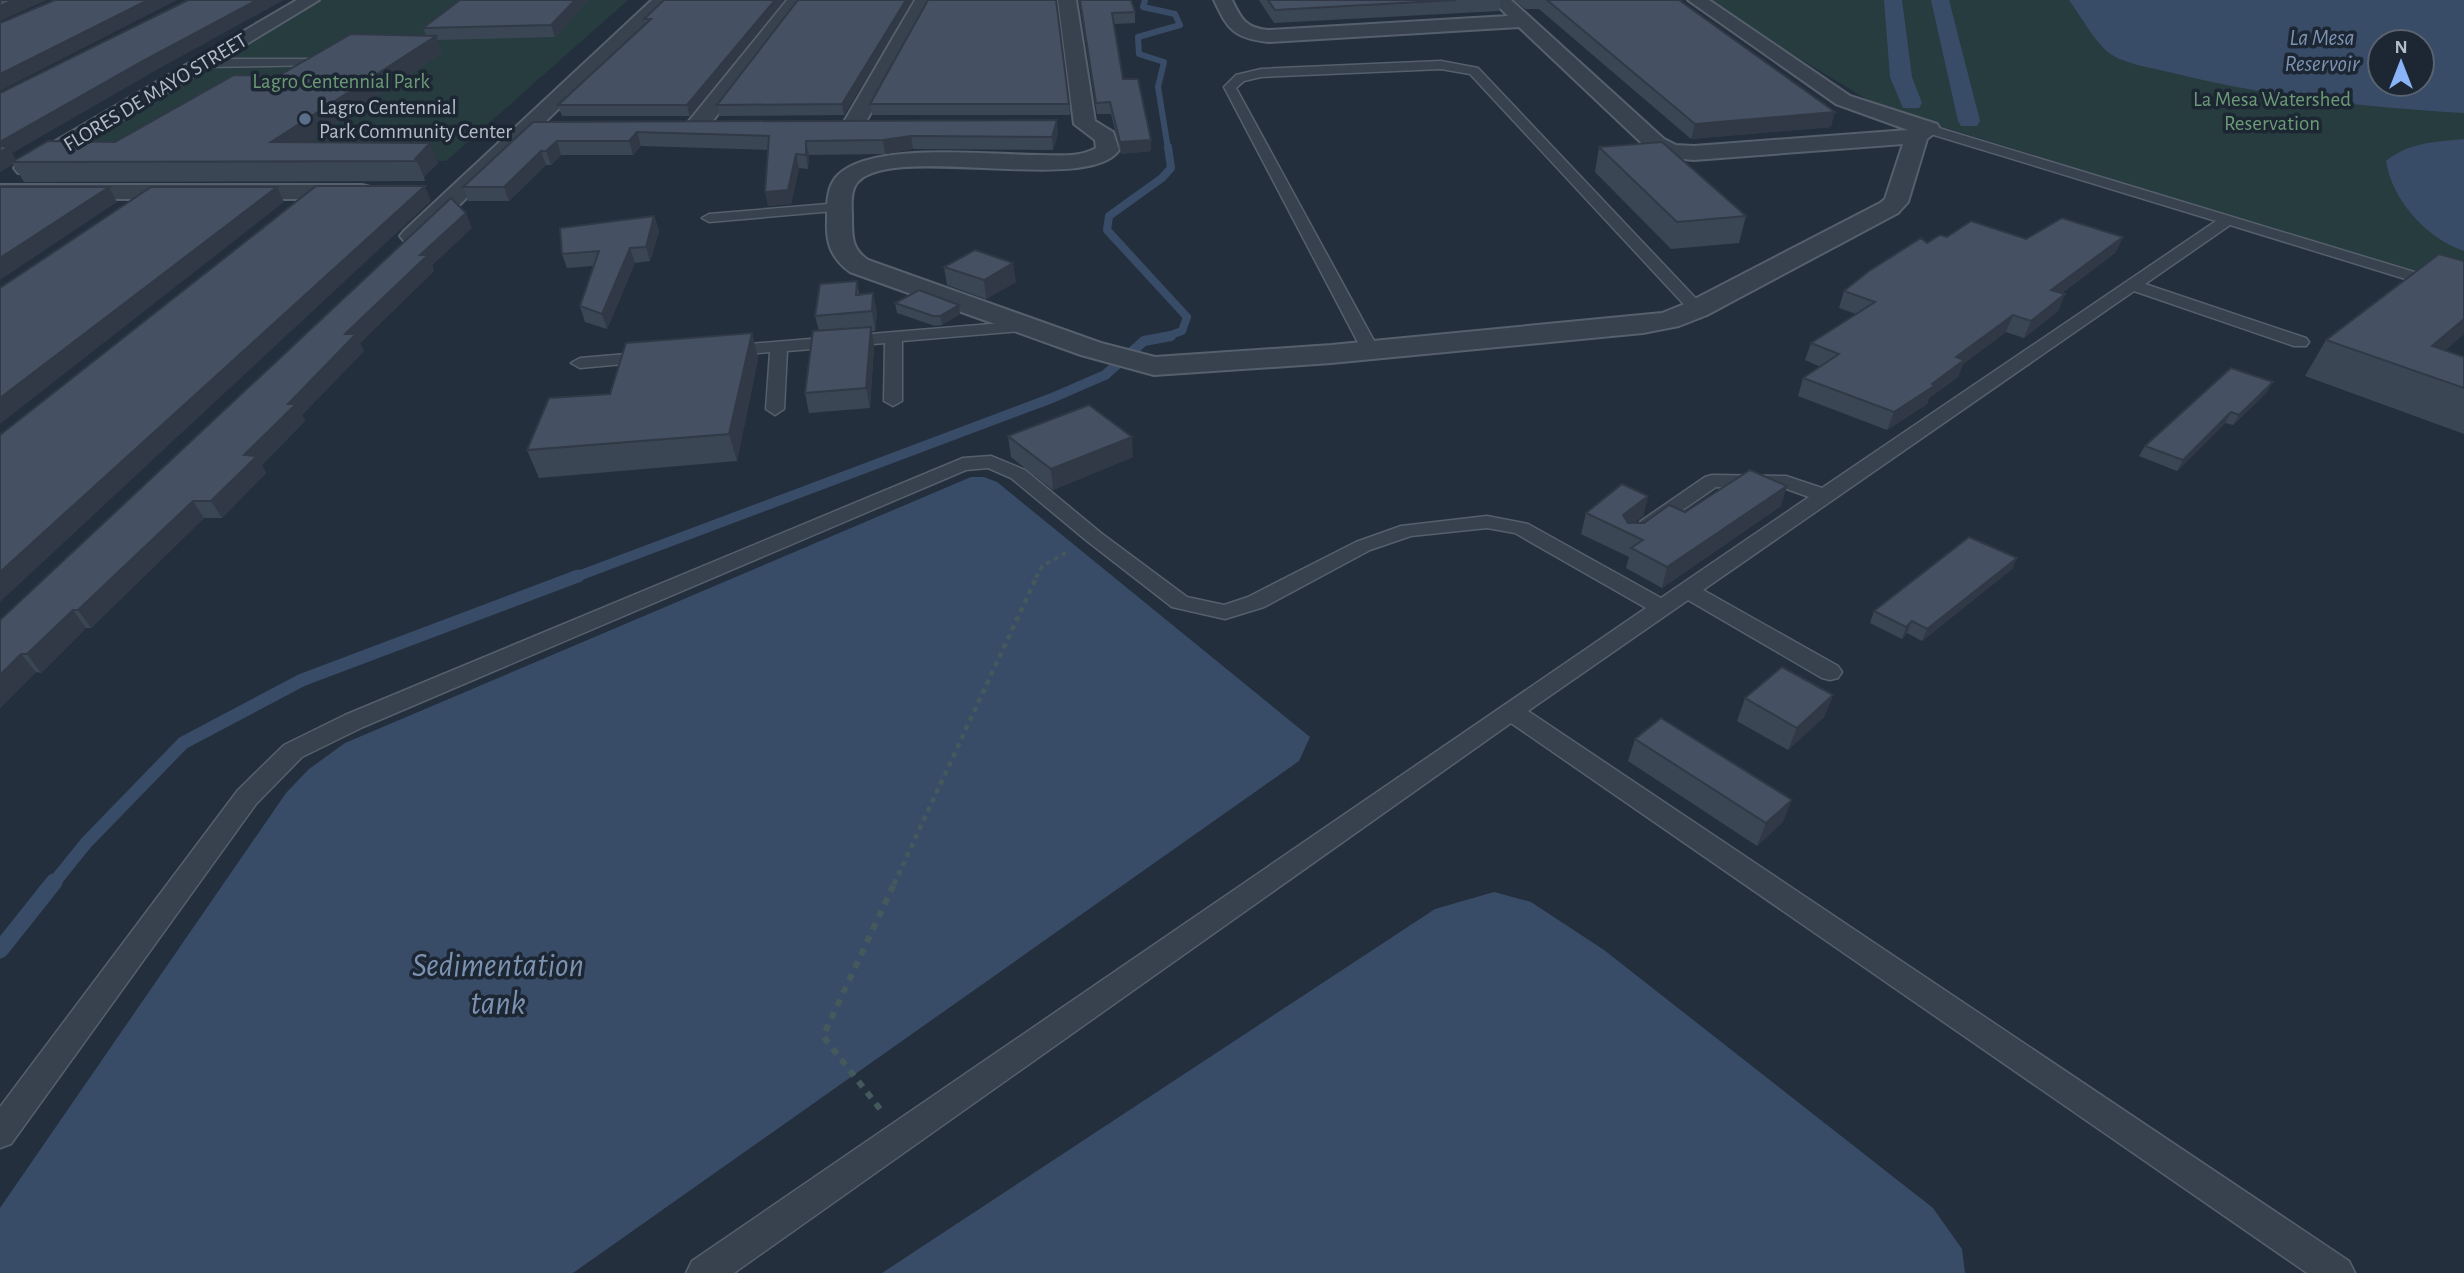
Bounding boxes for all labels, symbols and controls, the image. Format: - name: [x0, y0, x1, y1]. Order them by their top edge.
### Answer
- water label: La Mesa Reservoir: [2285, 27, 2360, 76]
- north arrow: [2366, 28, 2436, 98]
- street label: FLORES DE MAYO STREET: [60, 29, 251, 155]
- text: N: [2394, 38, 2408, 57]
- park label: Lagro Centennial Park: [252, 71, 430, 92]
- park label: La Mesa Watershed Reservation: [2193, 89, 2351, 134]
- place label: Lagro Centennial Park Community Center: [319, 97, 512, 142]
- marker: Lagro Centennial Park Community Center: [297, 111, 313, 127]
- water label: Sedimentation tank: [412, 950, 584, 1021]

